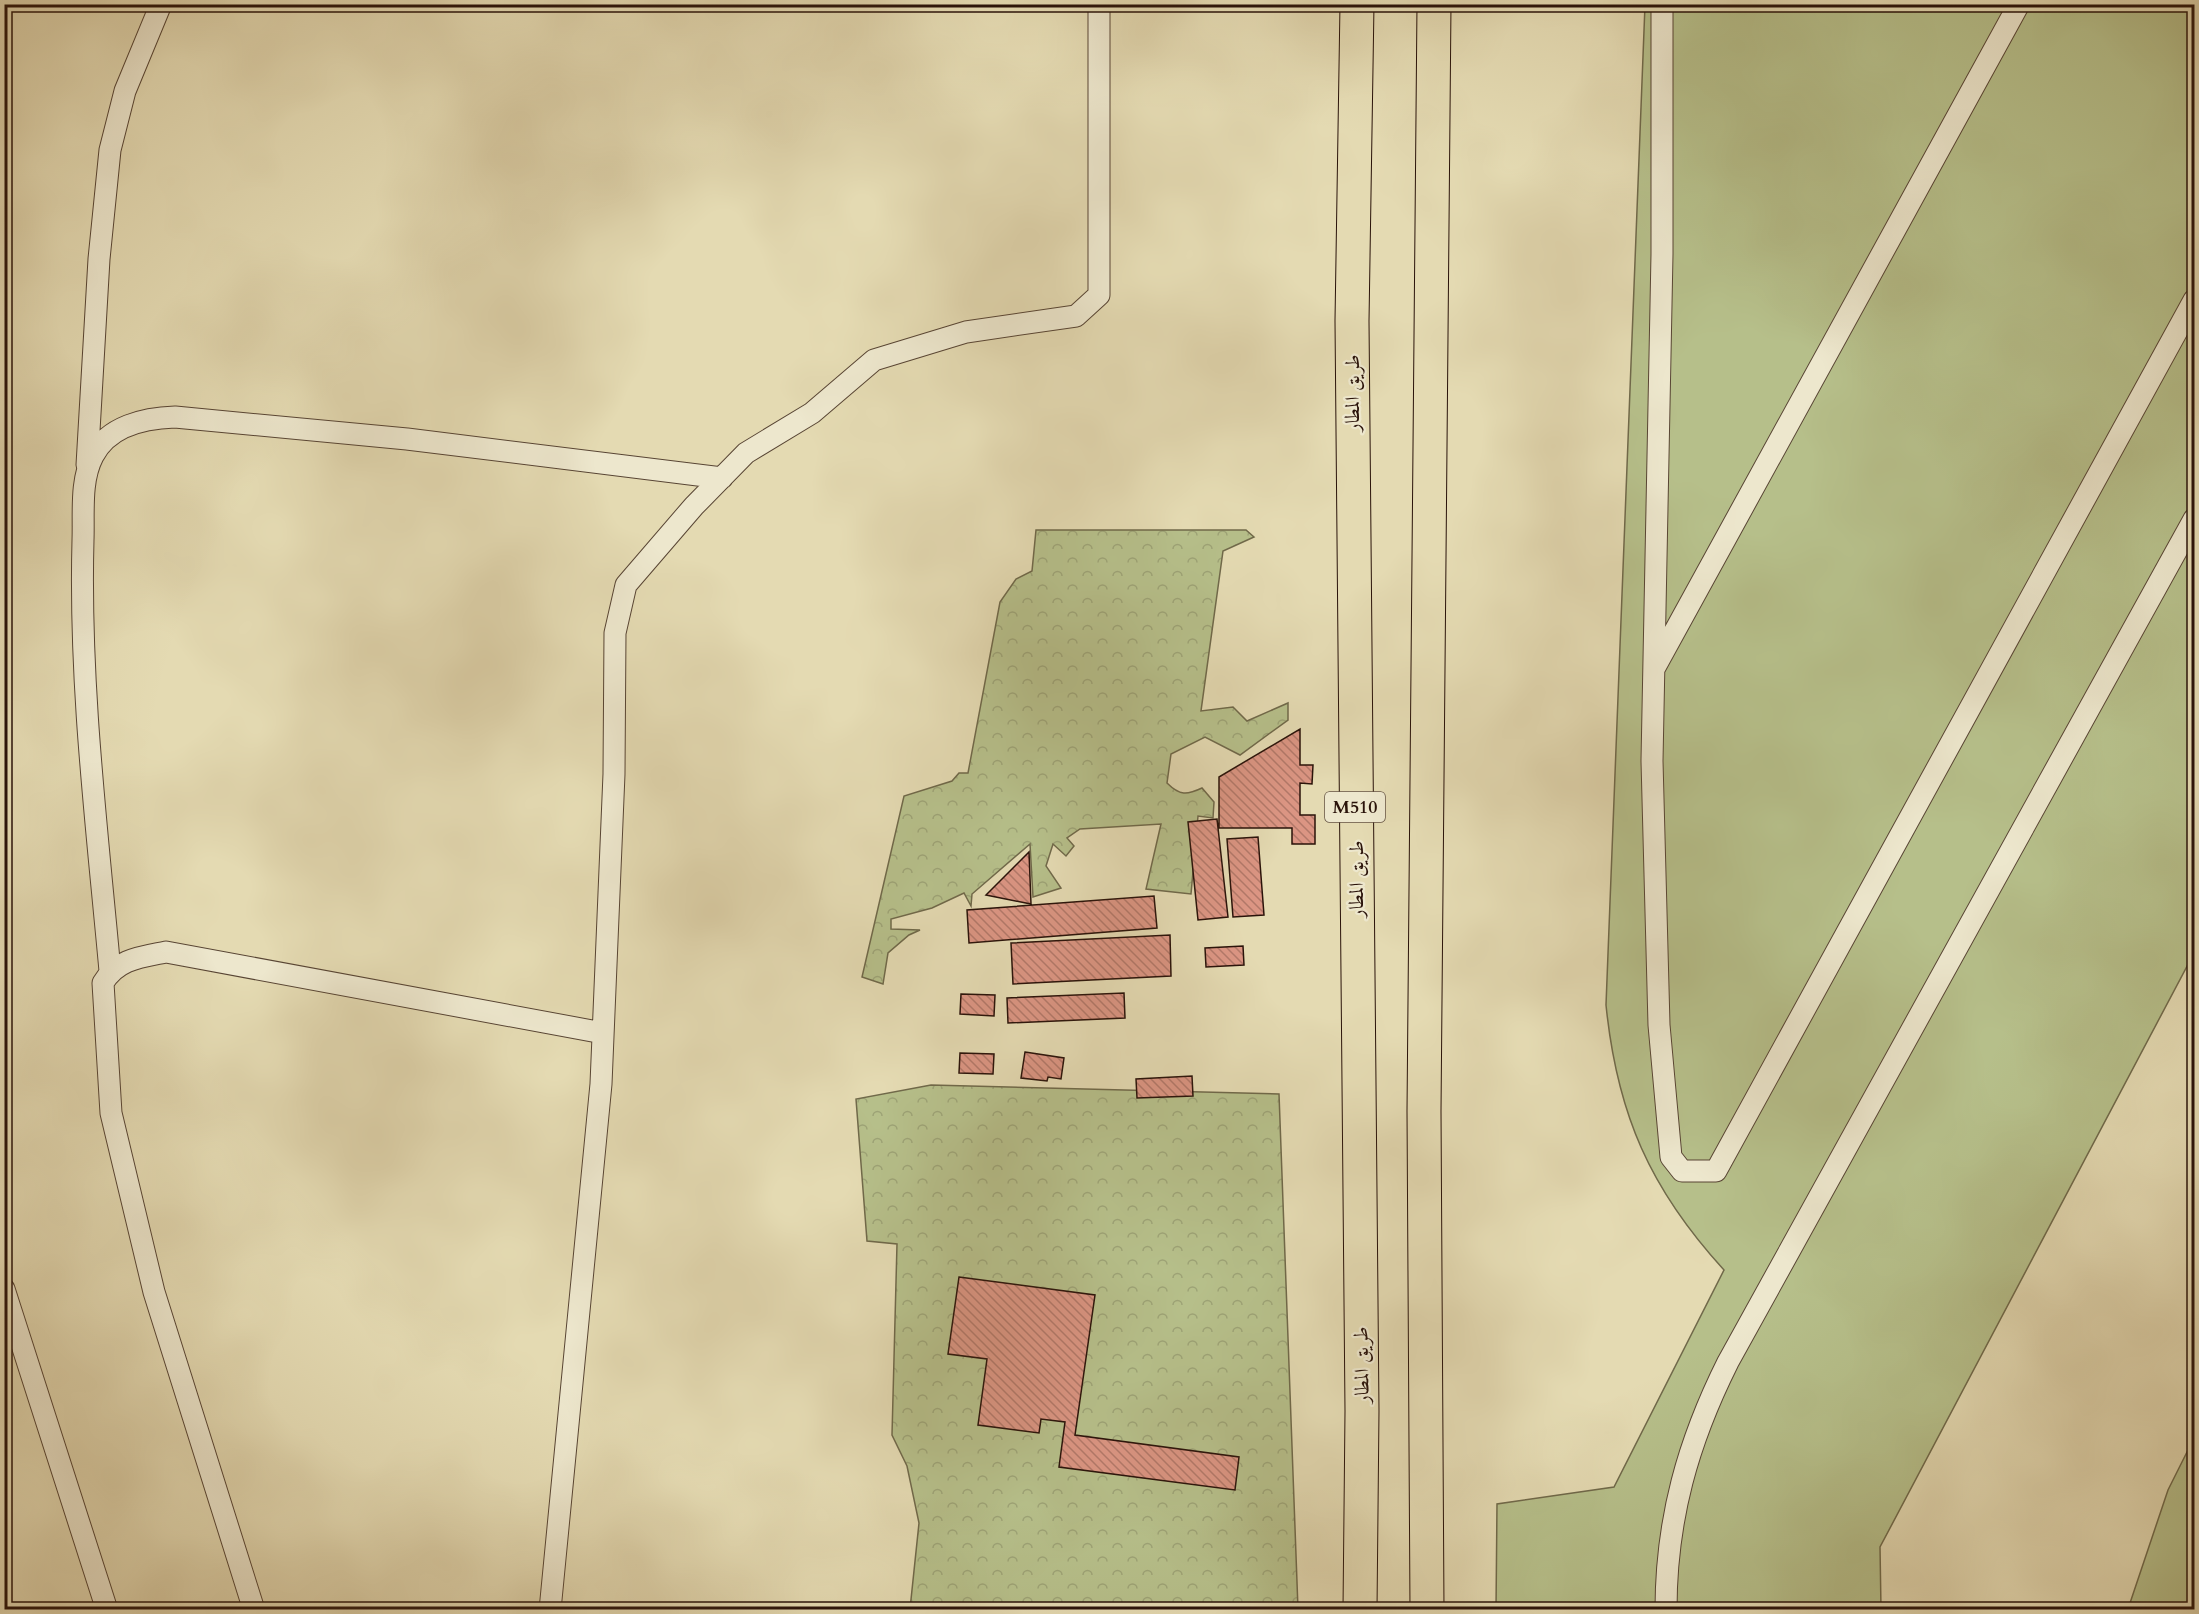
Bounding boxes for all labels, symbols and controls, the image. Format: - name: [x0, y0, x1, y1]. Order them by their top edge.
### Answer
- street label: طريق المطار: [1339, 355, 1366, 433]
- road number: M510: [1325, 792, 1385, 822]
- street label: طريق المطار: [1343, 841, 1370, 919]
- street label: طريق المطار: [1347, 1326, 1376, 1406]

